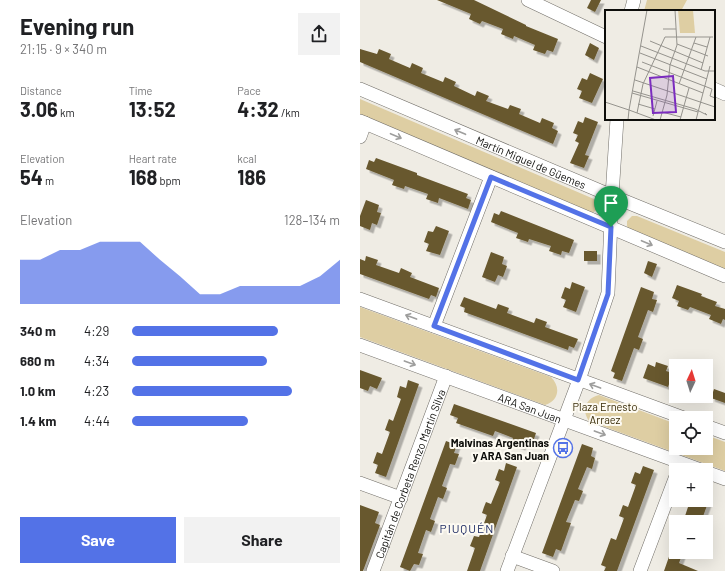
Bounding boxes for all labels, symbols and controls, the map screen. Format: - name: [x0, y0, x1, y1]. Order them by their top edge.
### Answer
- inset map: [605, 10, 715, 120]
- text: Evening run: [20, 13, 134, 39]
- button: share: [298, 13, 340, 55]
- text: 21:15 · 9 × 340 m: [20, 41, 107, 57]
- text: Distance: [20, 84, 62, 97]
- text: Time: [129, 84, 152, 97]
- text: Pace: [237, 84, 261, 97]
- text: 3.06: [20, 97, 58, 121]
- text: 13:52: [129, 97, 176, 121]
- text: 4:32: [237, 97, 279, 121]
- text: km: [58, 106, 75, 119]
- text: /km: [279, 106, 300, 119]
- one-way arrow: [454, 128, 466, 135]
- one-way arrow: [389, 133, 401, 141]
- street label: Martín Miguel de Güemes: [474, 133, 588, 191]
- text: Elevation: [20, 152, 64, 165]
- text: Heart rate: [129, 152, 177, 165]
- text: kcal: [237, 152, 257, 165]
- text: 54: [20, 165, 43, 189]
- text: 168: [129, 165, 157, 189]
- text: 186: [237, 165, 266, 189]
- text: m: [43, 174, 54, 187]
- text: bpm: [157, 174, 181, 187]
- pin: [594, 186, 628, 227]
- icon: arrive: [600, 192, 622, 214]
- text: Elevation: [20, 212, 72, 228]
- text: 128–134 m: [284, 212, 340, 228]
- one-way arrow: [641, 239, 653, 247]
- one-way arrow: [405, 313, 417, 321]
- text: 340 m: [20, 323, 56, 339]
- text: 4:29: [84, 323, 109, 339]
- text: 680 m: [20, 353, 55, 369]
- text: 4:34: [84, 353, 109, 369]
- one-way arrow: [403, 359, 415, 367]
- north arrow: [669, 359, 713, 403]
- map controls: [669, 359, 713, 559]
- one-way arrow: [589, 381, 601, 389]
- text: 1.0 km: [20, 383, 56, 399]
- text: 4:23: [84, 383, 109, 399]
- street label: Capitán de Corbeta Renzo Martín Silva: [372, 387, 447, 560]
- street label: ARA San Juan: [496, 390, 564, 425]
- park label: Plaza Ernesto Arraez: [573, 400, 637, 426]
- button: locate: [669, 411, 713, 455]
- text: 1.4 km: [20, 413, 56, 429]
- text: 4:44: [84, 413, 110, 429]
- one-way arrow: [594, 430, 607, 437]
- place label: Malvinas Argentinas y ARA San Juan: [451, 436, 549, 462]
- bus stop icon: Malvinas Argentinas y ARA San Juan: [552, 437, 574, 459]
- button: +: [669, 463, 713, 507]
- button: −: [669, 515, 713, 559]
- button: Save: [20, 517, 176, 563]
- button: Share: [184, 517, 340, 563]
- district label: PIUQUÉN: [440, 521, 494, 535]

